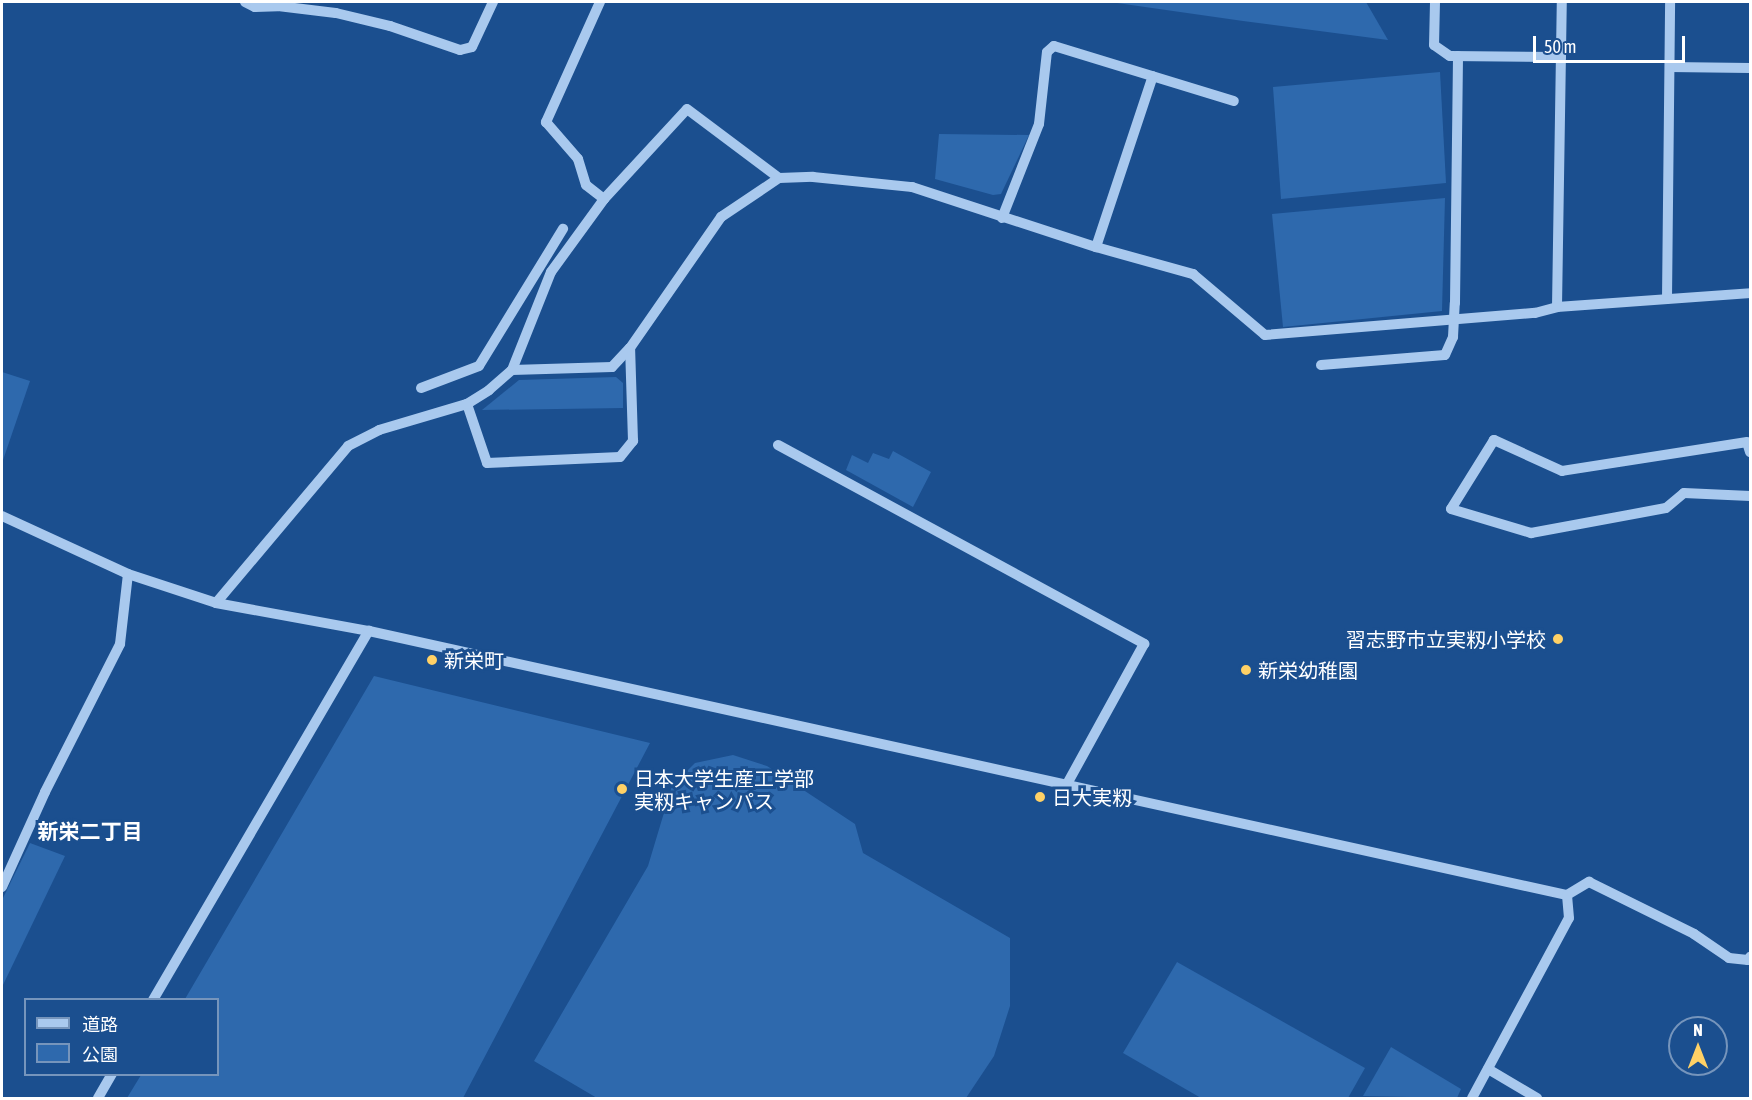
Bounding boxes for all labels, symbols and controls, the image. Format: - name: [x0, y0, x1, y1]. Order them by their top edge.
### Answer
- scale bar: [1536, 24, 1688, 62]
- text: 50 m: [1544, 36, 1576, 57]
- place label: 習志野市立実籾小学校: [1346, 627, 1546, 651]
- marker: 習志野市立実籾小学校: [1551, 632, 1565, 646]
- place label: 新栄町: [444, 648, 504, 672]
- marker: 新栄町: [425, 653, 439, 667]
- place label: 新栄幼稚園: [1258, 658, 1358, 682]
- marker: 新栄幼稚園: [1239, 663, 1253, 677]
- place label: 日本大学生産工学部 実籾キャンパス: [634, 766, 814, 813]
- marker: 日本大学生産工学部 実籾キャンパス: [615, 782, 629, 796]
- place label: 日大実籾: [1052, 785, 1132, 809]
- marker: 日大実籾: [1033, 790, 1047, 804]
- district label: 新栄二丁目: [38, 818, 142, 844]
- legend: [24, 998, 219, 1076]
- text: 道路: [82, 1014, 118, 1035]
- north arrow: [1668, 1016, 1728, 1076]
- text: N: [1693, 1021, 1703, 1039]
- text: 公園: [82, 1044, 118, 1065]

